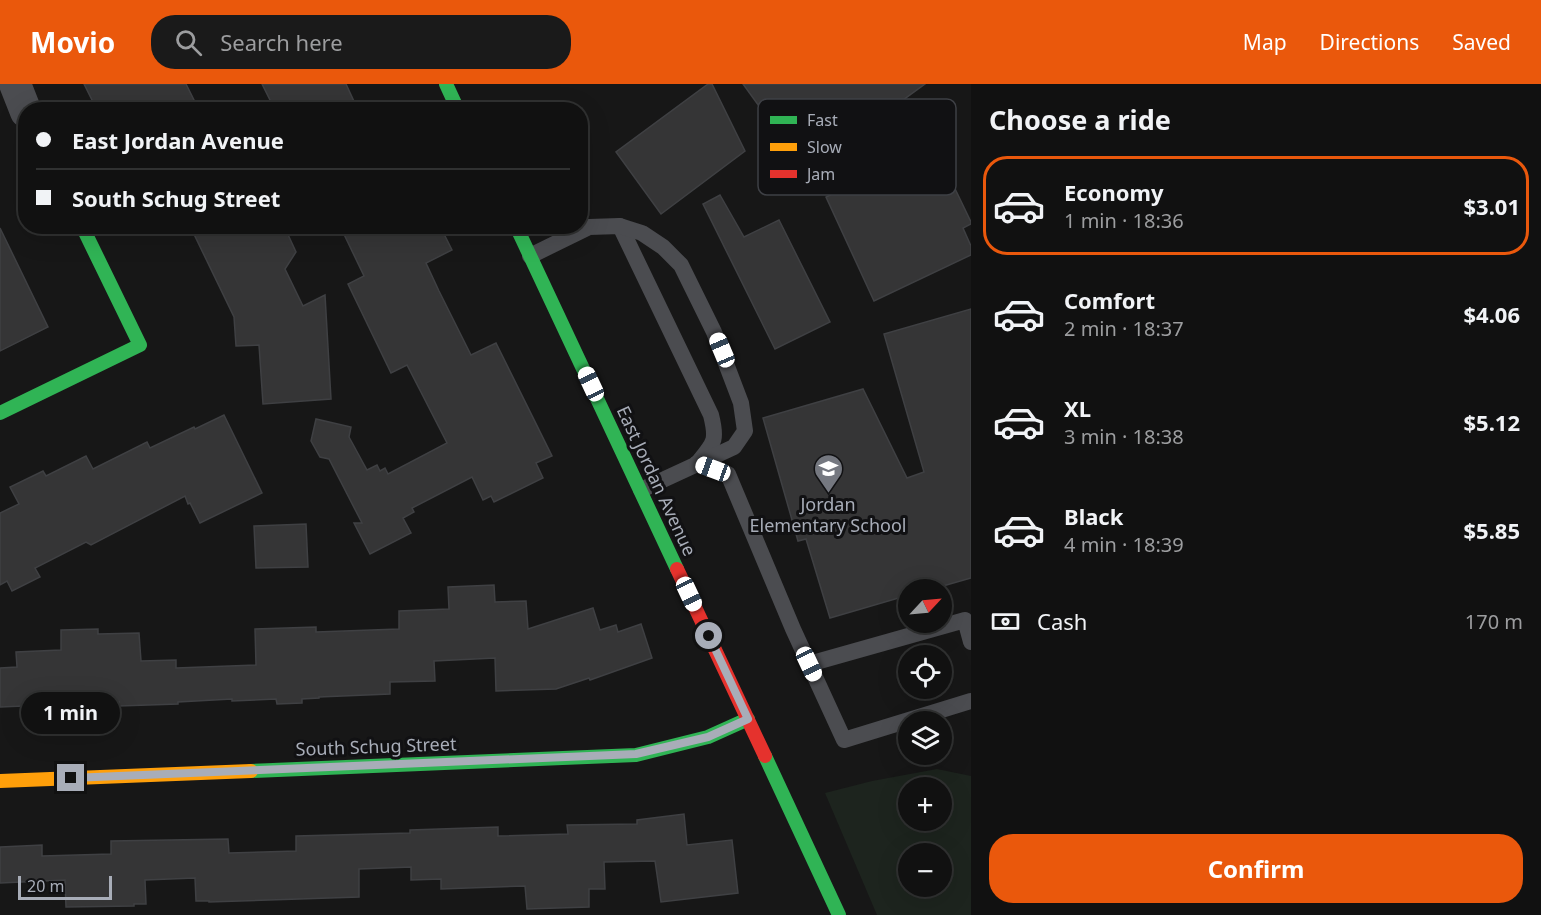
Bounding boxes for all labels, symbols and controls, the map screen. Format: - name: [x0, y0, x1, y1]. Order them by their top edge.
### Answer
- search box: [151, 15, 571, 69]
- text: Movio: [30, 23, 115, 61]
- icon: search: [172, 26, 205, 59]
- text: Search here: [220, 27, 343, 57]
- text: Map: [1243, 28, 1287, 56]
- text: Directions: [1320, 28, 1419, 56]
- text: Saved: [1452, 28, 1511, 56]
- legend: [758, 99, 956, 195]
- text: Choose a ride: [989, 101, 1171, 138]
- text: Fast: [807, 109, 838, 131]
- text: East Jordan Avenue: [72, 125, 284, 155]
- text: Slow: [807, 136, 842, 158]
- text: Jam: [805, 163, 835, 185]
- text: Economy: [1064, 177, 1163, 207]
- icon: car: [992, 179, 1046, 233]
- text: South Schug Street: [72, 183, 280, 213]
- text: $3.01: [1463, 191, 1520, 221]
- text: 1 min · 18:36: [1064, 207, 1184, 234]
- text: Comfort: [1064, 285, 1155, 315]
- icon: car: [992, 287, 1046, 341]
- text: $4.06: [1463, 299, 1520, 329]
- text: 2 min · 18:37: [1064, 315, 1184, 342]
- car: [707, 330, 737, 370]
- car: [575, 364, 607, 404]
- text: XL: [1064, 393, 1091, 423]
- icon: car: [992, 395, 1046, 449]
- street label: East Jordan Avenue: [612, 402, 702, 559]
- text: $5.12: [1463, 407, 1520, 437]
- text: 3 min · 18:38: [1064, 423, 1184, 450]
- school or university icon: Jordan Elementary School: [812, 452, 844, 494]
- car: [693, 454, 733, 484]
- place label: Jordan Elementary School: [750, 492, 906, 537]
- text: Black: [1064, 501, 1123, 531]
- icon: car: [992, 503, 1046, 557]
- text: $5.85: [1463, 515, 1520, 545]
- text: 4 min · 18:39: [1064, 531, 1184, 558]
- car: [673, 574, 705, 614]
- north arrow: [898, 579, 952, 633]
- map controls: [898, 579, 952, 897]
- icon: cash: [989, 605, 1022, 638]
- text: Cash: [1037, 606, 1087, 636]
- text: 170 m: [1465, 608, 1523, 635]
- route start: [695, 622, 722, 649]
- car: [793, 644, 825, 684]
- button: locate: [898, 645, 952, 699]
- callout: 1 min: [22, 691, 121, 733]
- text: 1 min: [43, 699, 98, 726]
- button: layers: [898, 711, 952, 765]
- street label: South Schug Street: [295, 731, 457, 761]
- route end: [57, 764, 84, 791]
- button: +: [898, 777, 952, 831]
- button: Confirm: [989, 834, 1523, 903]
- button: −: [898, 843, 952, 897]
- scale bar: [18, 873, 112, 900]
- text: 20 m: [27, 875, 64, 897]

